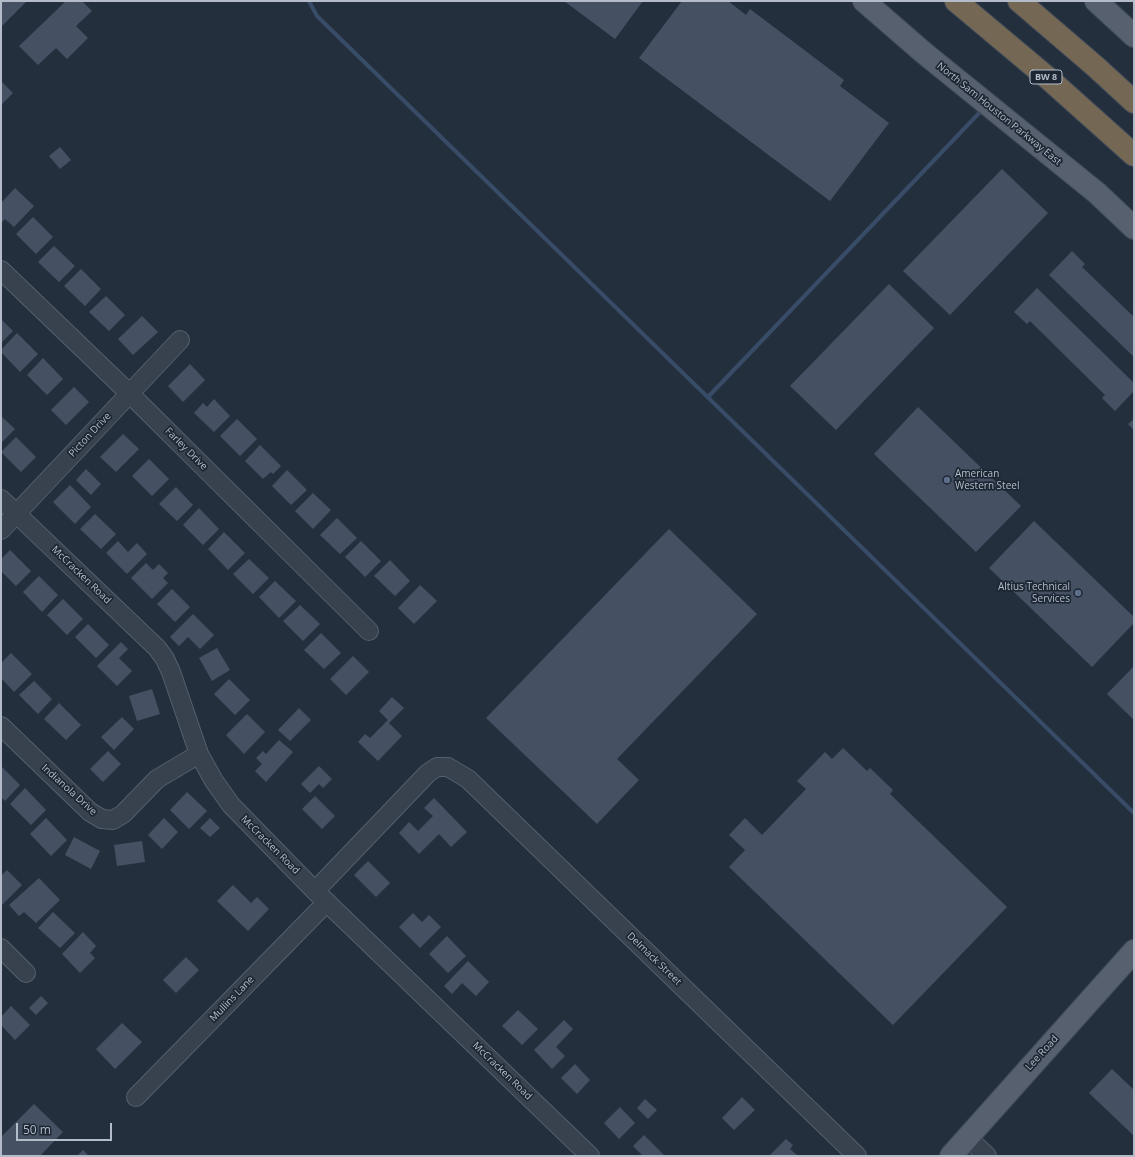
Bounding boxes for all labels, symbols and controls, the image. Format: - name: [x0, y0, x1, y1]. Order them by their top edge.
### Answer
- street label: North Sam Houston Parkway East: [934, 60, 1064, 168]
- road number: BW 8: [1030, 70, 1062, 84]
- street label: Picton Drive: [66, 410, 114, 460]
- street label: Farley Drive: [162, 425, 210, 473]
- place label: American Western Steel: [955, 468, 1019, 492]
- marker: American Western Steel: [942, 475, 952, 485]
- street label: McCracken Road: [49, 544, 113, 606]
- place label: Altius Technical Services: [998, 581, 1070, 604]
- marker: Altius Technical Services: [1073, 588, 1083, 598]
- street label: Indianola Drive: [39, 762, 99, 818]
- street label: McCracken Road: [238, 813, 302, 877]
- street label: Delmack Street: [624, 930, 684, 988]
- street label: Mullins Lane: [207, 974, 257, 1024]
- street label: Lee Road: [1023, 1033, 1061, 1073]
- street label: McCracken Road: [470, 1040, 534, 1102]
- scale bar: [18, 1115, 114, 1141]
- text: 50 m: [23, 1121, 51, 1138]

